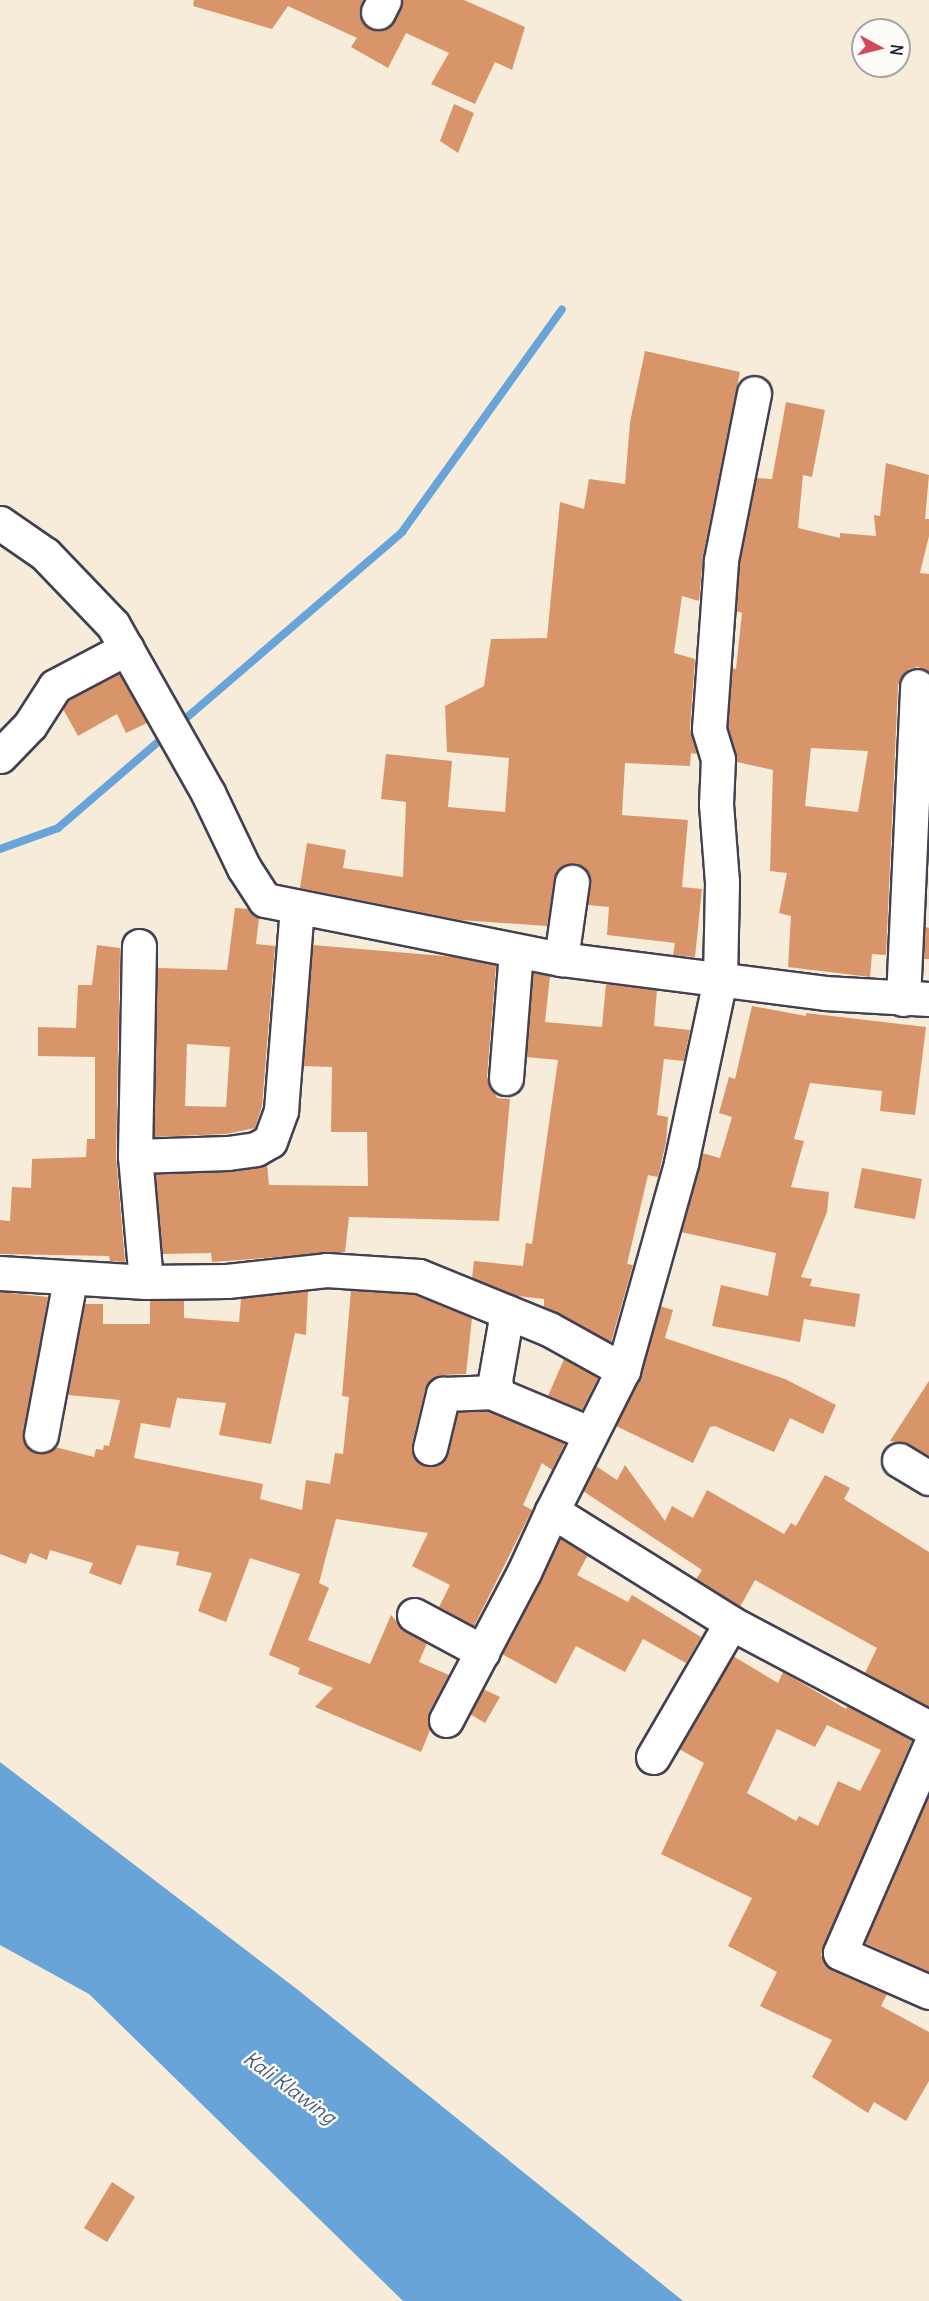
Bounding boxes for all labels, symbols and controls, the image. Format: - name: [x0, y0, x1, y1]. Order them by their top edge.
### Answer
- north arrow: [851, 18, 911, 78]
- text: N: [886, 43, 907, 57]
- water label: Kali Klawing: [239, 2045, 341, 2129]

